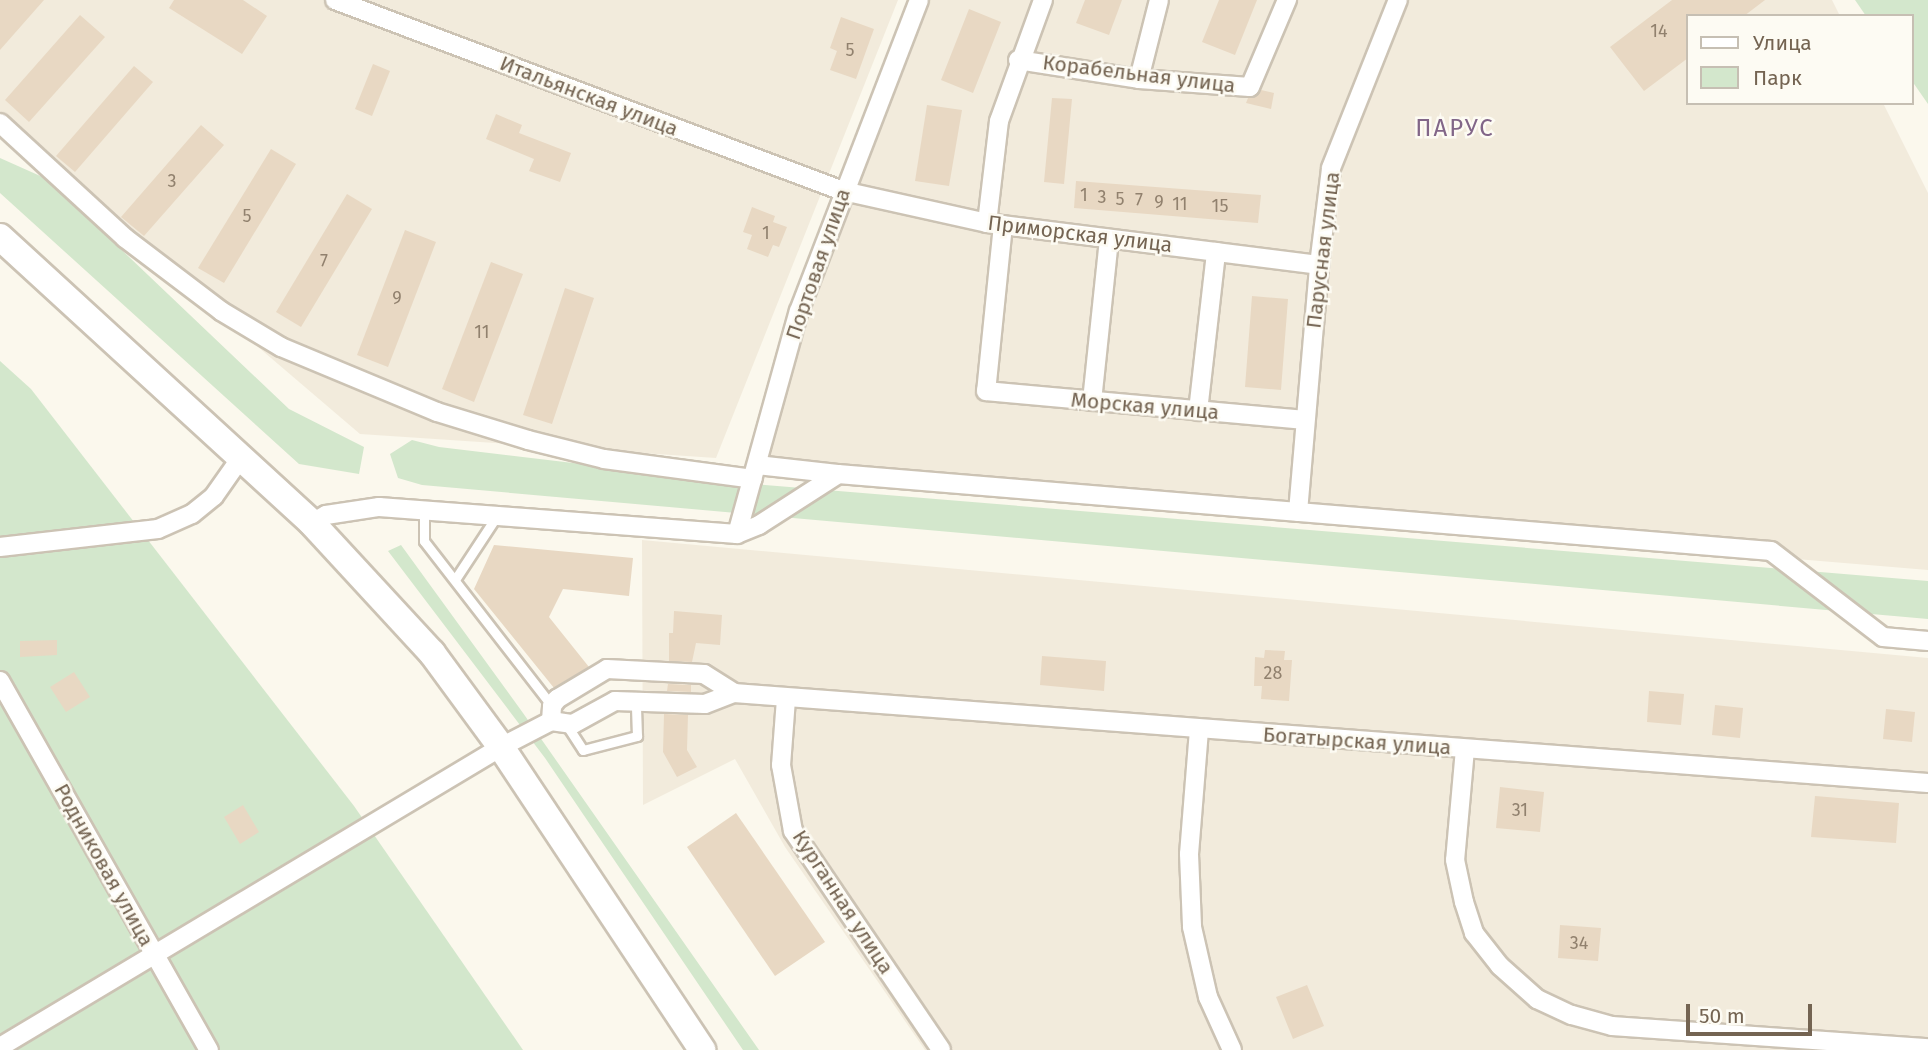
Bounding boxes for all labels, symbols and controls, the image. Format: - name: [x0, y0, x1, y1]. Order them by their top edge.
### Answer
- legend: [1686, 14, 1914, 105]
- house number: 14: [1650, 20, 1668, 42]
- text: Улица: [1753, 30, 1812, 56]
- house number: 5: [845, 39, 855, 61]
- street label: Итальянская улица: [496, 50, 682, 142]
- street label: Корабельная улица: [1041, 50, 1237, 98]
- text: Парк: [1753, 65, 1802, 91]
- district label: ПАРУС: [1416, 115, 1494, 143]
- house number: 3: [168, 170, 176, 192]
- street label: Парусная улица: [1301, 170, 1345, 330]
- house number: 1: [1080, 184, 1088, 206]
- street label: Портовая улица: [780, 185, 856, 343]
- house number: 3: [1098, 186, 1106, 208]
- house number: 5: [1115, 188, 1125, 210]
- house number: 7: [1135, 189, 1143, 211]
- house number: 9: [1154, 191, 1164, 213]
- house number: 11: [1172, 193, 1188, 215]
- house number: 15: [1212, 195, 1228, 217]
- house number: 5: [242, 205, 252, 227]
- street label: Приморская улица: [986, 210, 1174, 258]
- house number: 1: [762, 222, 770, 244]
- house number: 7: [320, 250, 328, 272]
- house number: 9: [392, 287, 402, 309]
- house number: 11: [474, 321, 490, 343]
- street label: Морская улица: [1070, 387, 1220, 425]
- house number: 28: [1264, 662, 1282, 684]
- street label: Богатырская улица: [1262, 722, 1452, 760]
- street label: Родниковая улица: [49, 779, 159, 951]
- house number: 31: [1512, 799, 1528, 821]
- street label: Курганная улица: [787, 825, 899, 979]
- house number: 34: [1570, 932, 1588, 954]
- scale bar: [1690, 990, 1816, 1034]
- text: 50 m: [1699, 1003, 1745, 1029]

